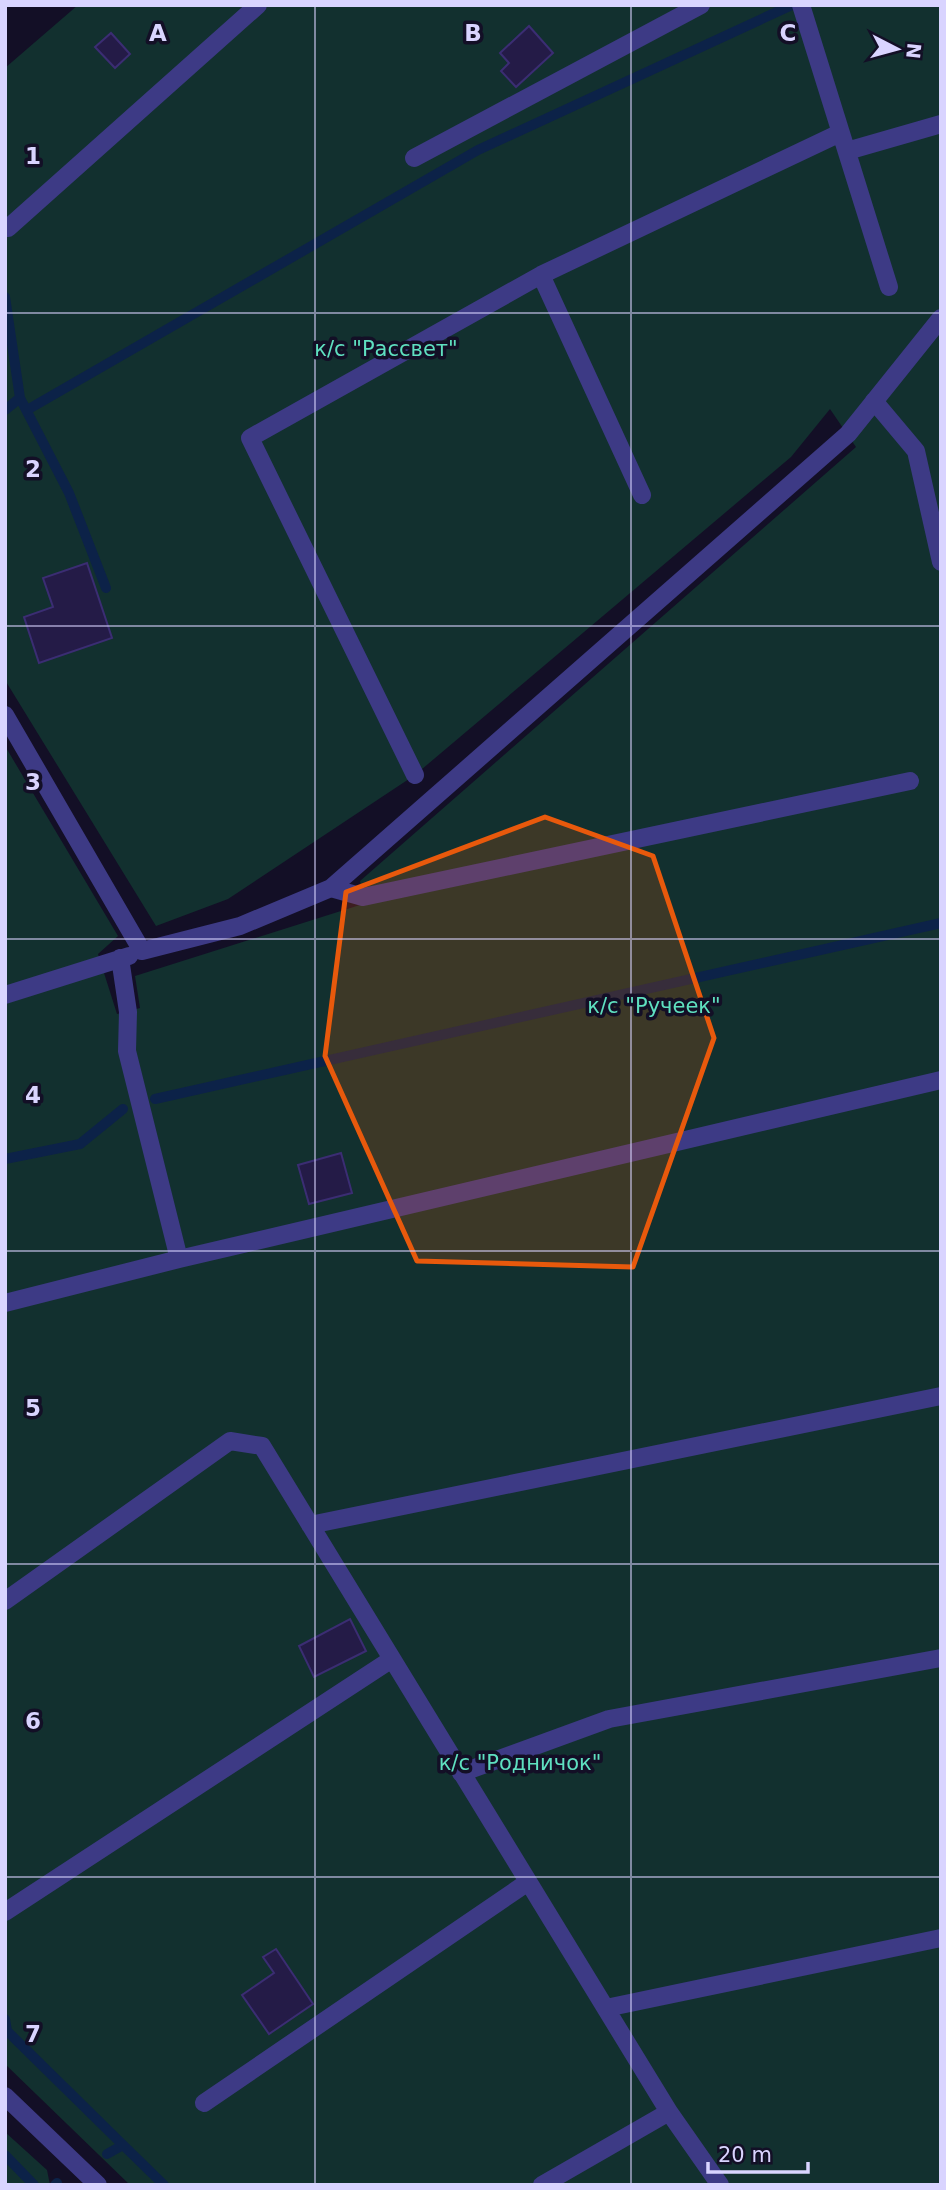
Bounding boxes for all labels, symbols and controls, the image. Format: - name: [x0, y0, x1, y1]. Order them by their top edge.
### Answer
- north arrow: [862, 14, 932, 84]
- text: A: [149, 20, 167, 46]
- text: B: [464, 20, 482, 46]
- text: C: [780, 20, 796, 46]
- text: N: [902, 42, 926, 60]
- text: 1: [25, 143, 41, 169]
- park label: к/с "Рассвет": [314, 337, 458, 361]
- text: 2: [25, 456, 41, 482]
- text: 3: [25, 769, 41, 795]
- park label: к/с "Ручеек": [587, 994, 721, 1018]
- text: 4: [25, 1082, 41, 1108]
- text: 5: [25, 1395, 41, 1421]
- text: 6: [25, 1708, 41, 1734]
- park label: к/с "Родничок": [439, 1751, 601, 1775]
- text: 7: [25, 2021, 41, 2047]
- scale bar: [708, 2130, 808, 2174]
- text: 20 m: [718, 2143, 772, 2167]

